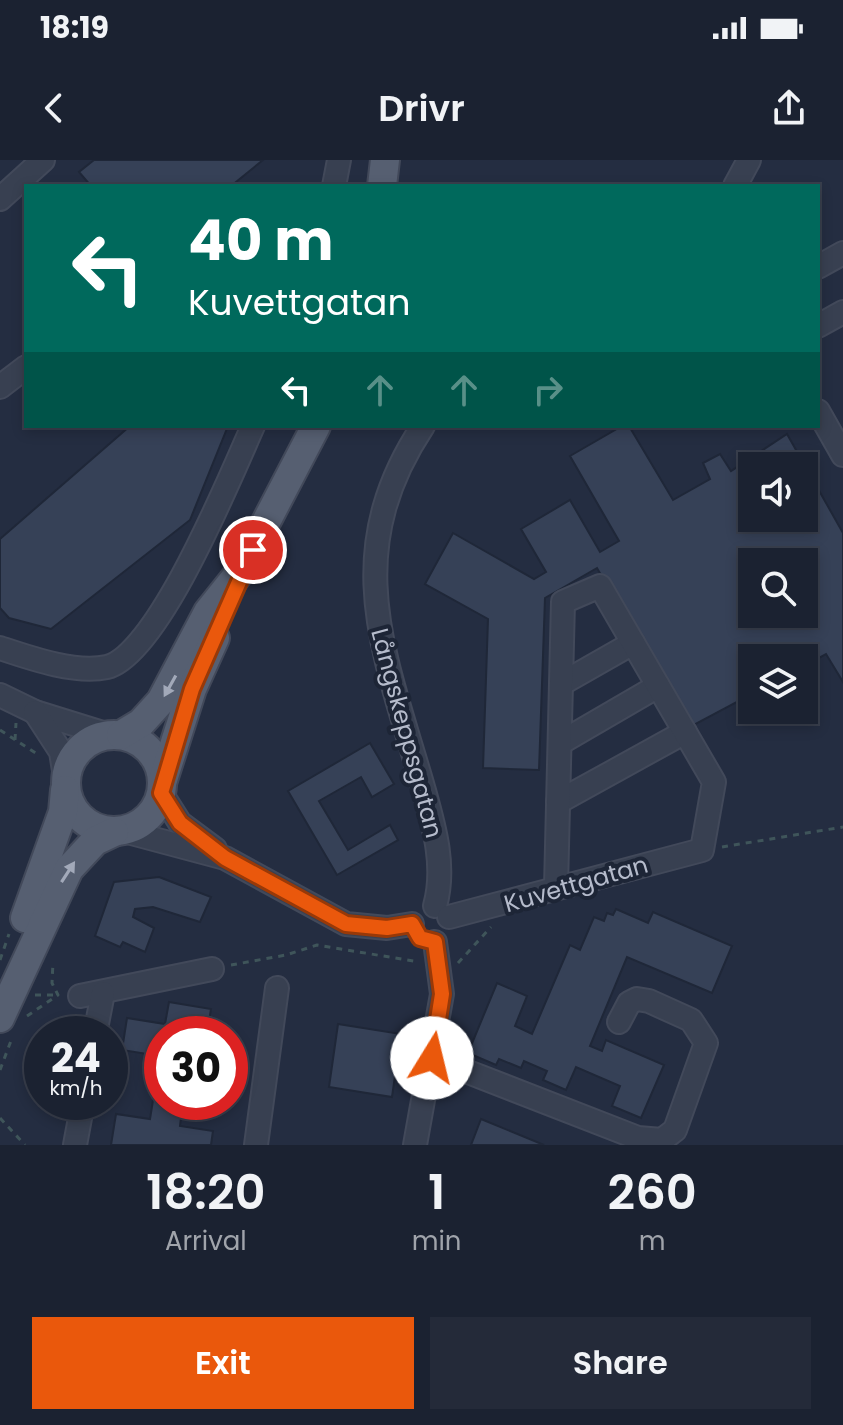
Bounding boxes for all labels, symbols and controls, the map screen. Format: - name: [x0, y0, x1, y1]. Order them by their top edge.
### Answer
- text: 18:19: [40, 6, 109, 49]
- text: Drivr: [378, 83, 465, 134]
- icon: back: [32, 86, 76, 130]
- icon: share: [767, 86, 811, 130]
- text: 40 m: [188, 201, 334, 280]
- icon: left: [56, 216, 160, 320]
- text: Kuvettgatan: [188, 277, 410, 328]
- icon: left: [274, 368, 318, 412]
- icon: ahead: [358, 368, 402, 412]
- icon: ahead: [442, 368, 486, 412]
- icon: right: [526, 368, 570, 412]
- map controls: [738, 452, 818, 724]
- button: sound: [738, 452, 818, 532]
- pin: [219, 516, 287, 584]
- icon: arrive: [231, 528, 275, 572]
- button: search: [738, 548, 818, 628]
- street label: Långskeppsgatan: [363, 625, 451, 841]
- button: layers: [738, 644, 818, 724]
- one-way arrow: [163, 675, 177, 697]
- street label: Kuvettgatan: [500, 848, 652, 920]
- one-way arrow: [61, 861, 75, 883]
- speed limit sign: 30: [144, 1016, 248, 1120]
- position arrow: [390, 1016, 474, 1100]
- text: 24: [51, 1030, 101, 1086]
- text: km/h: [49, 1074, 103, 1102]
- text: 18:20: [146, 1159, 266, 1226]
- text: 1: [428, 1159, 445, 1226]
- text: 260: [608, 1159, 697, 1226]
- text: Arrival: [165, 1223, 247, 1259]
- text: min: [412, 1223, 461, 1259]
- text: m: [639, 1223, 666, 1259]
- button: Exit: [32, 1317, 414, 1409]
- button: Share: [430, 1317, 811, 1409]

